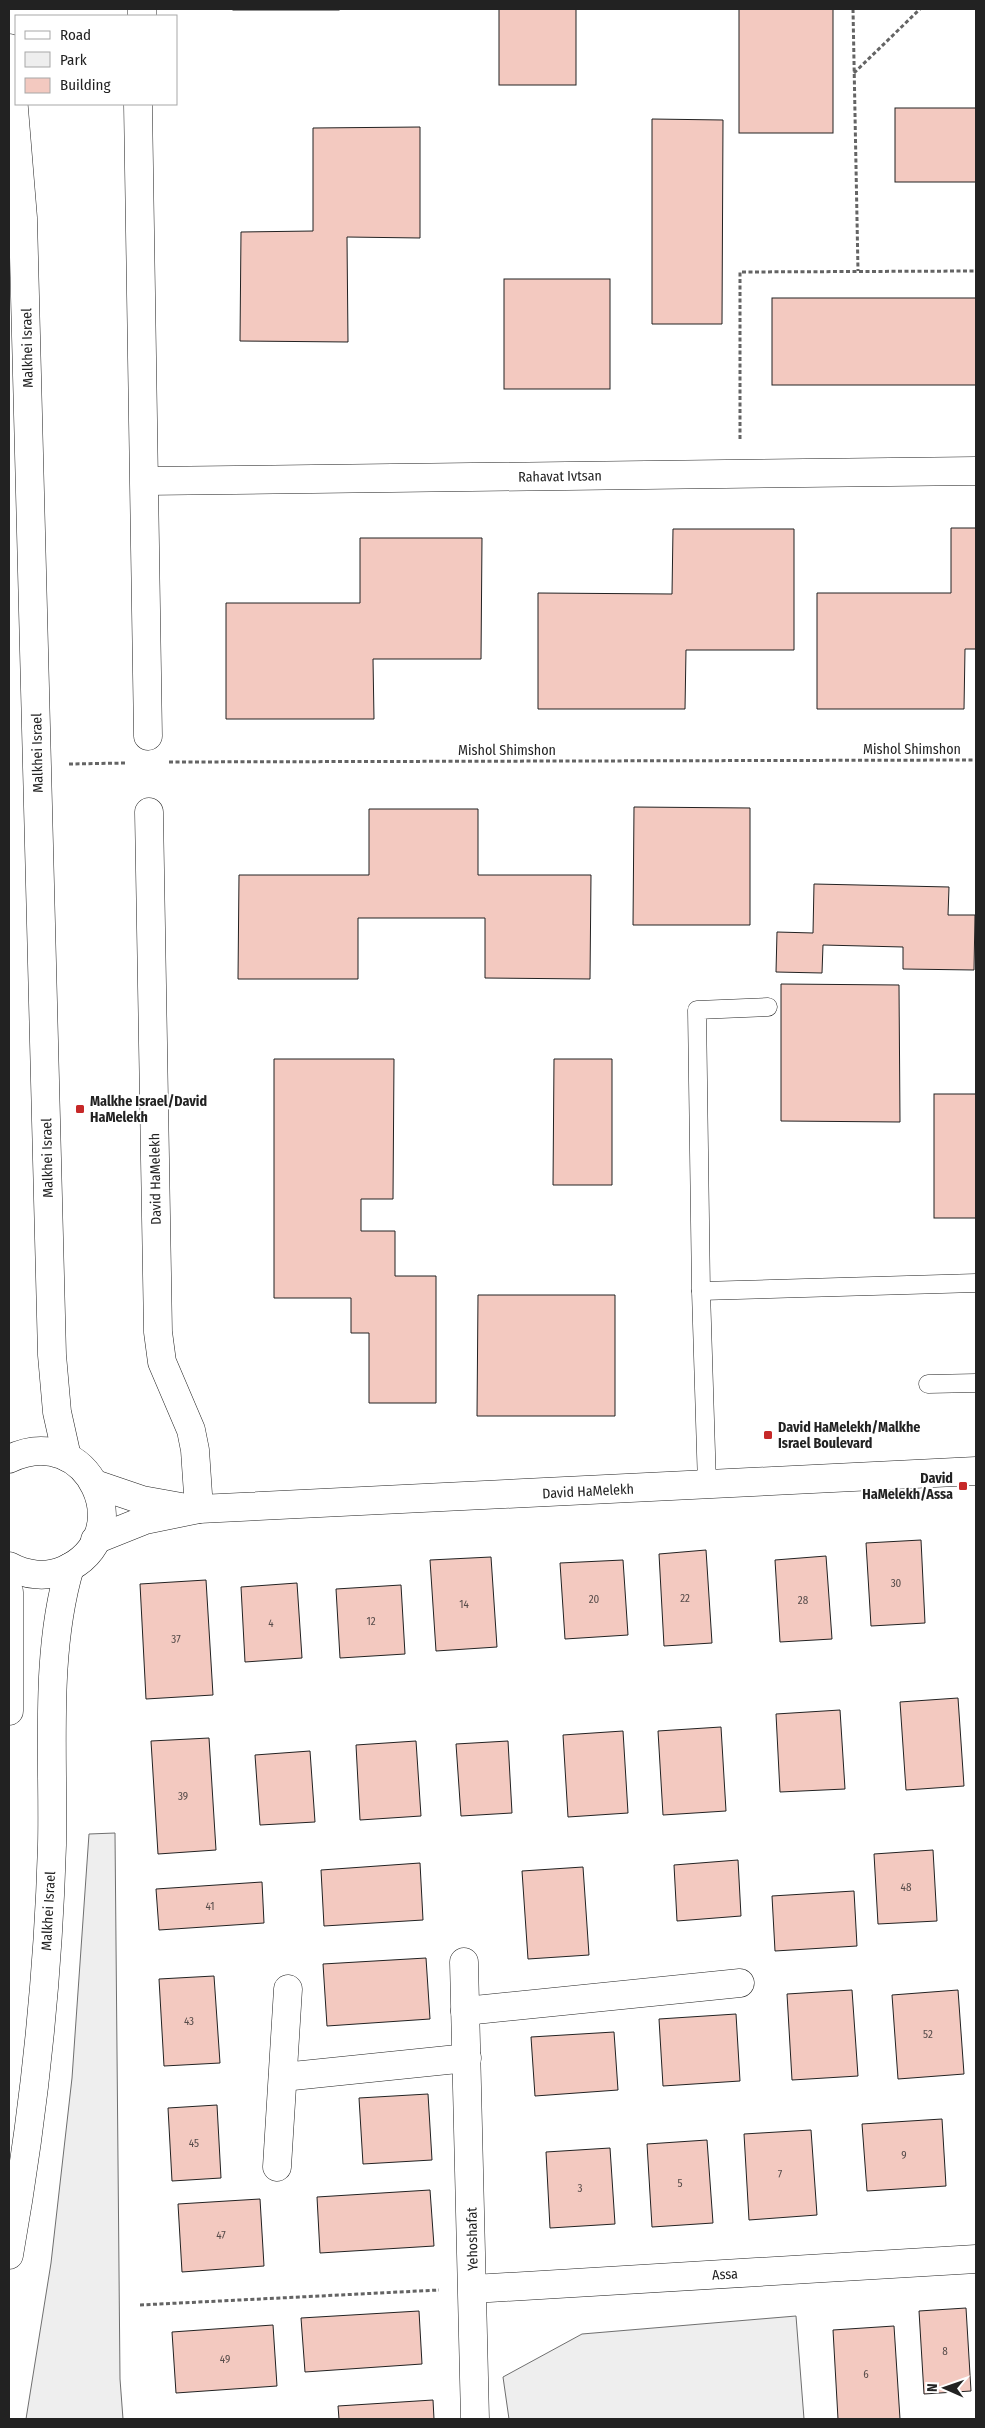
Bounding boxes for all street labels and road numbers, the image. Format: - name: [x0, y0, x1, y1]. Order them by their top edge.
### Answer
- street label: Malkhei Israel: [18, 308, 37, 388]
- street label: Rahavat Ivtsan: [518, 467, 602, 486]
- street label: Malkhei Israel: [28, 713, 47, 793]
- street label: Mishol Shimshon: [863, 741, 961, 758]
- street label: Mishol Shimshon: [458, 742, 556, 759]
- street label: Malkhei Israel: [38, 1118, 57, 1198]
- street label: David HaMelekh: [146, 1133, 165, 1225]
- street label: David HaMelekh: [542, 1481, 634, 1502]
- street label: Malkhei Israel: [38, 1871, 59, 1951]
- street label: Yehoshafat: [463, 2207, 482, 2271]
- street label: Assa: [712, 2265, 739, 2284]

